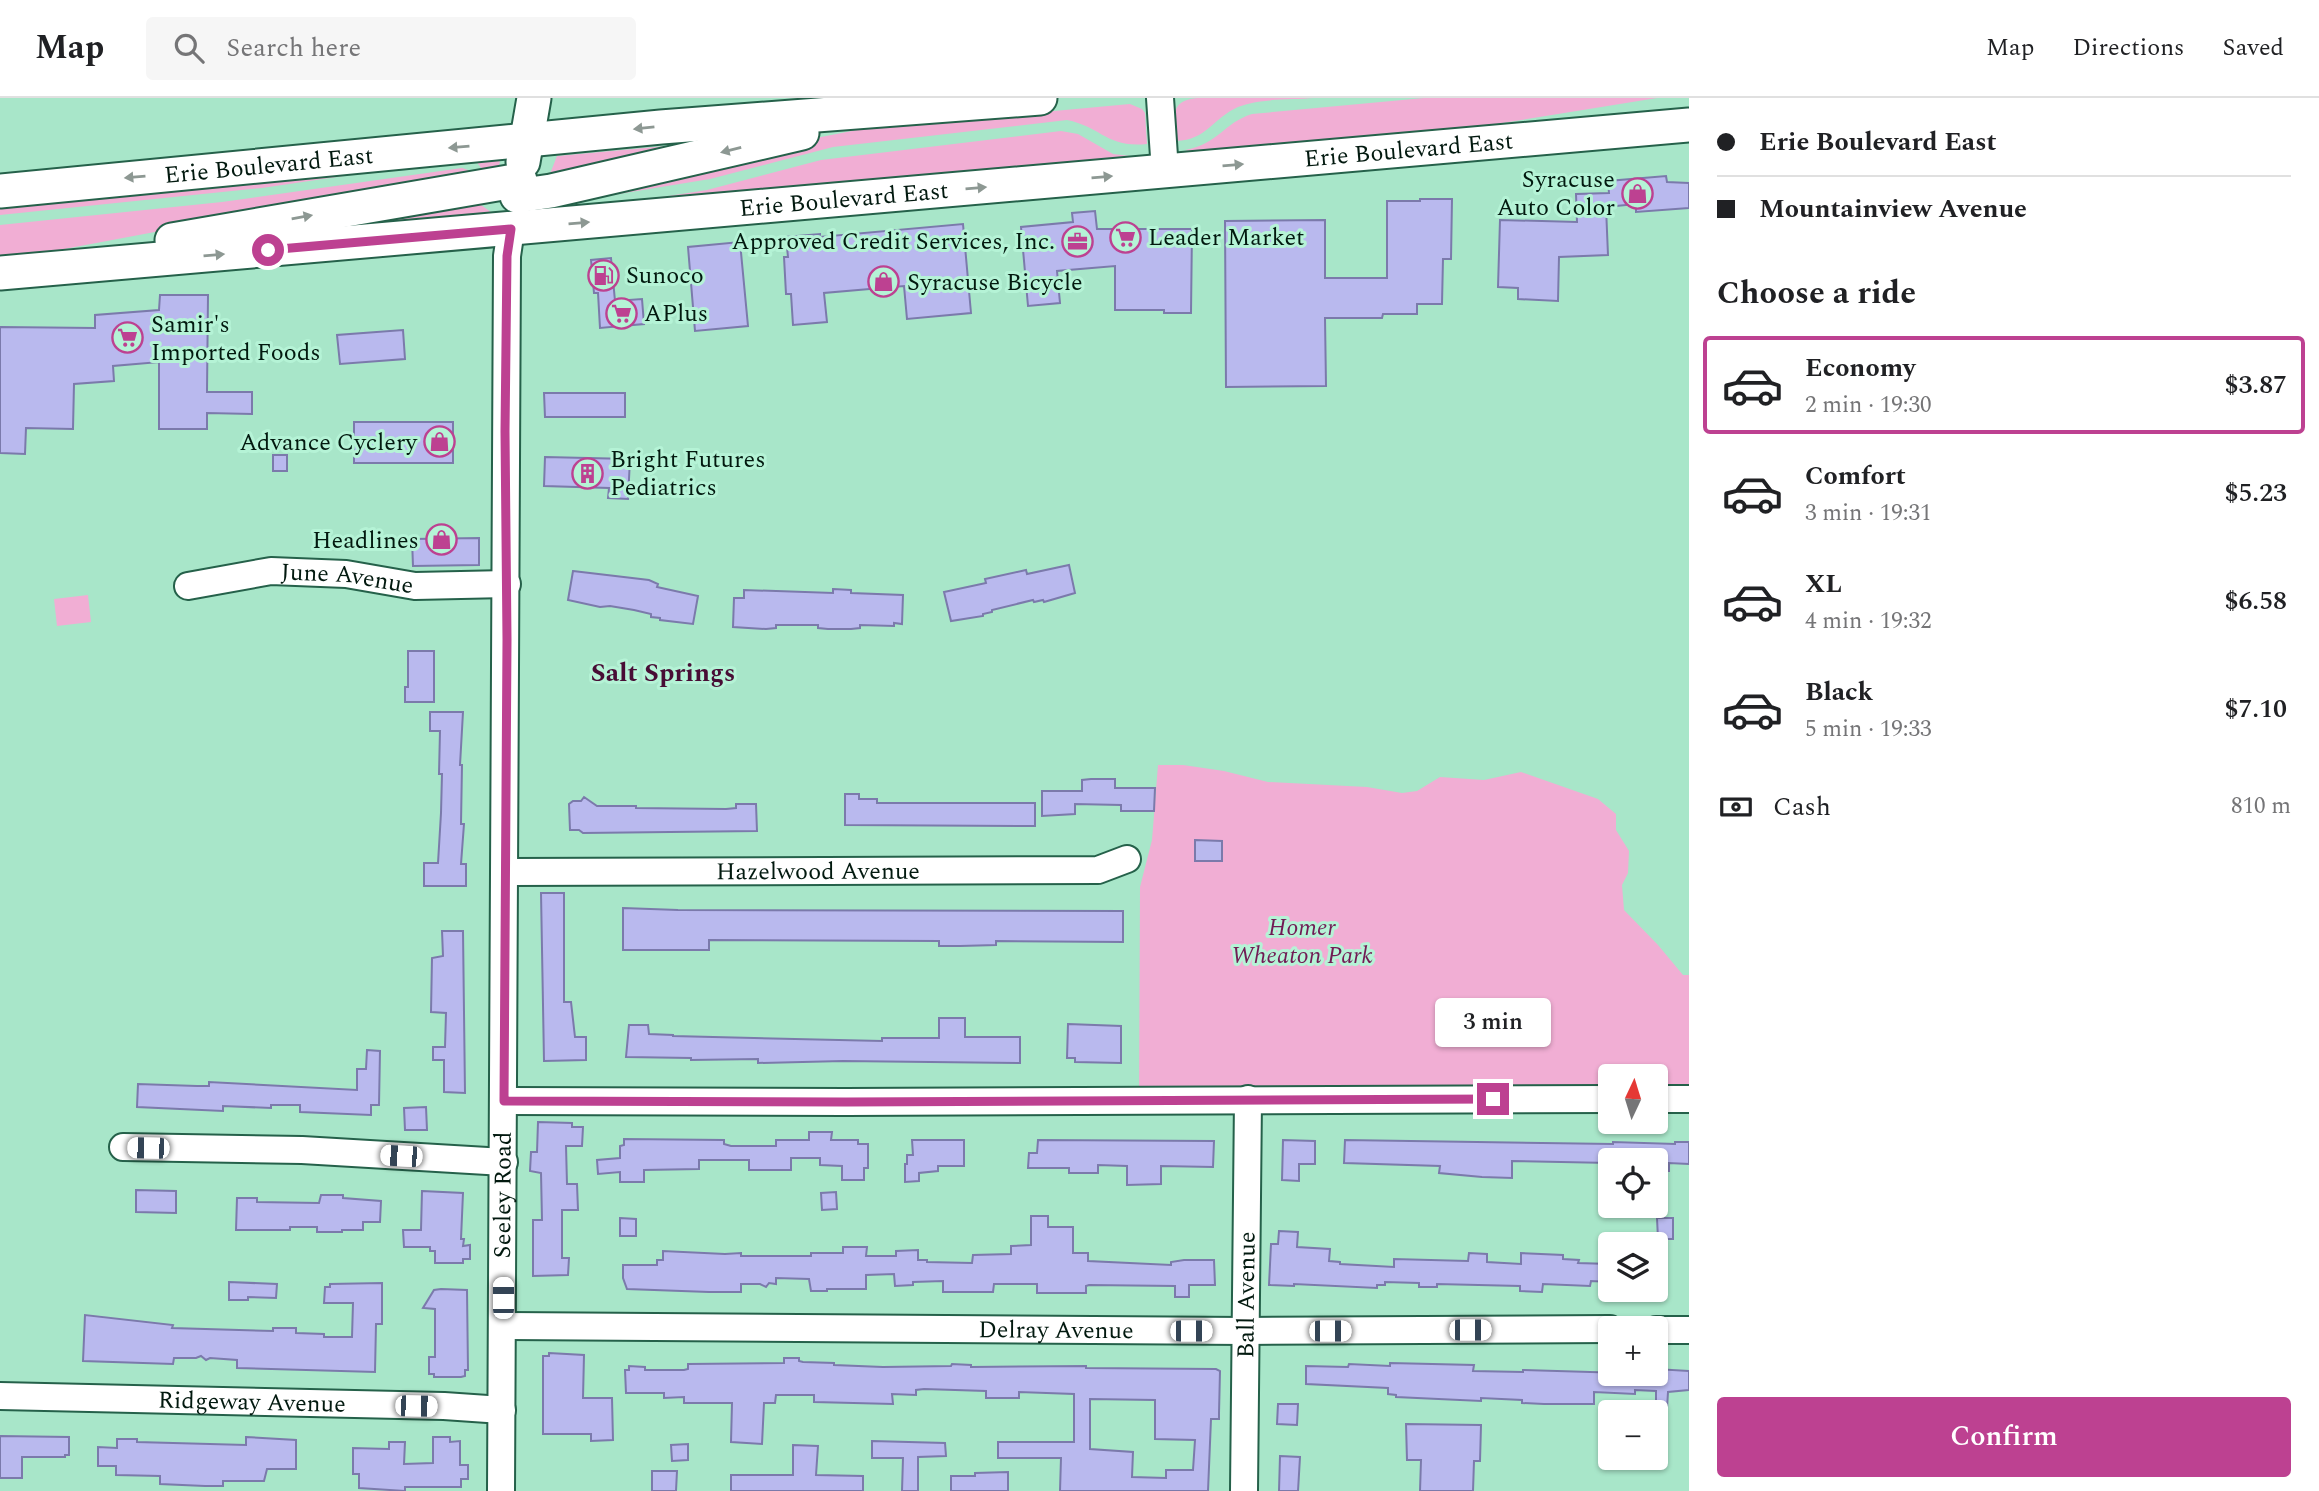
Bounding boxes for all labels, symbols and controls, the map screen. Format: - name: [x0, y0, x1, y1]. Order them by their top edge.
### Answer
- search box: [146, 17, 636, 80]
- text: Map: [35, 23, 104, 73]
- text: Search here: [226, 28, 361, 68]
- icon: search: [170, 29, 208, 67]
- text: Map: [1986, 30, 2034, 66]
- text: Directions: [2072, 30, 2184, 66]
- text: Saved: [2222, 30, 2284, 66]
- text: Erie Boulevard East: [1759, 122, 1997, 162]
- one-way arrow: [633, 123, 655, 134]
- street label: Erie Boulevard East: [1303, 123, 1515, 178]
- street label: Erie Boulevard East: [163, 138, 375, 194]
- one-way arrow: [448, 142, 470, 153]
- one-way arrow: [720, 145, 742, 156]
- one-way arrow: [1222, 159, 1244, 170]
- place label: Syracuse Auto Color: [1497, 162, 1615, 226]
- one-way arrow: [1091, 171, 1113, 182]
- one-way arrow: [124, 172, 146, 183]
- street label: Erie Boulevard East: [738, 173, 950, 227]
- shop icon: Syracuse Auto Color: [1621, 176, 1655, 210]
- one-way arrow: [965, 182, 987, 193]
- text: Mountainview Avenue: [1759, 189, 2027, 229]
- one-way arrow: [292, 211, 314, 222]
- one-way arrow: [568, 217, 590, 228]
- supermarket icon: Leader Market: [1108, 220, 1142, 254]
- place label: Leader Market: [1148, 220, 1305, 256]
- place label: Approved Credit Services, Inc.: [732, 224, 1055, 260]
- office icon: Approved Credit Services, Inc.: [1061, 224, 1095, 258]
- route start: [252, 234, 284, 266]
- one-way arrow: [204, 249, 226, 260]
- fuel station icon: Sunoco: [586, 258, 620, 292]
- place label: Sunoco: [626, 258, 704, 294]
- shop icon: Syracuse Bicycle: [867, 265, 901, 299]
- place label: Syracuse Bicycle: [907, 265, 1083, 301]
- text: Choose a ride: [1717, 269, 1916, 318]
- supermarket icon: APlus: [604, 296, 638, 330]
- place label: APlus: [644, 296, 708, 332]
- place label: Samir's Imported Foods: [151, 307, 321, 371]
- supermarket icon: Samir's Imported Foods: [111, 321, 145, 355]
- text: Economy: [1805, 348, 1915, 388]
- icon: car: [1721, 354, 1784, 417]
- text: $3.87: [2224, 365, 2287, 405]
- text: 2 min · 19:30: [1805, 388, 1932, 423]
- place label: Advance Cyclery: [240, 425, 418, 461]
- shop icon: Advance Cyclery: [423, 425, 457, 459]
- place label: Bright Futures Pediatrics: [610, 442, 766, 506]
- building icon: Bright Futures Pediatrics: [570, 456, 604, 490]
- text: Comfort: [1805, 456, 1906, 496]
- icon: car: [1721, 462, 1784, 525]
- text: $5.23: [2224, 473, 2287, 513]
- text: 3 min · 19:31: [1805, 496, 1932, 531]
- place label: Headlines: [312, 523, 419, 559]
- shop icon: Headlines: [425, 523, 459, 557]
- street label: June Avenue: [280, 554, 416, 604]
- text: XL: [1805, 564, 1842, 604]
- icon: car: [1721, 570, 1784, 633]
- text: $6.58: [2224, 581, 2287, 621]
- text: 4 min · 19:32: [1805, 604, 1932, 639]
- district label: Salt Springs: [591, 653, 735, 693]
- text: Black: [1805, 672, 1873, 712]
- icon: car: [1721, 678, 1784, 741]
- text: $7.10: [2224, 689, 2287, 729]
- text: 5 min · 19:33: [1805, 712, 1932, 747]
- text: Cash: [1773, 787, 1831, 827]
- icon: cash: [1717, 788, 1755, 826]
- text: 810 m: [2231, 789, 2291, 824]
- street label: Hazelwood Avenue: [716, 854, 920, 890]
- park label: Homer Wheaton Park: [1231, 910, 1373, 974]
- callout: 3 min: [1435, 998, 1551, 1046]
- text: 3 min: [1463, 1005, 1523, 1040]
- north arrow: [1598, 1064, 1668, 1134]
- map controls: [1598, 1064, 1668, 1470]
- route end: [1477, 1083, 1509, 1115]
- street label: Seeley Road: [485, 1131, 522, 1259]
- car: [127, 1137, 170, 1159]
- car: [380, 1144, 423, 1168]
- button: locate: [1598, 1148, 1668, 1218]
- street label: Ball Avenue: [1228, 1231, 1266, 1359]
- button: layers: [1598, 1232, 1668, 1302]
- car: [493, 1277, 514, 1319]
- street label: Delray Avenue: [978, 1312, 1134, 1349]
- button: +: [1598, 1316, 1668, 1386]
- car: [1450, 1320, 1492, 1341]
- car: [1171, 1321, 1213, 1342]
- car: [1310, 1321, 1352, 1342]
- street label: Ridgeway Avenue: [158, 1383, 346, 1423]
- car: [395, 1395, 438, 1417]
- button: Confirm: [1717, 1397, 2291, 1477]
- button: −: [1598, 1400, 1668, 1470]

